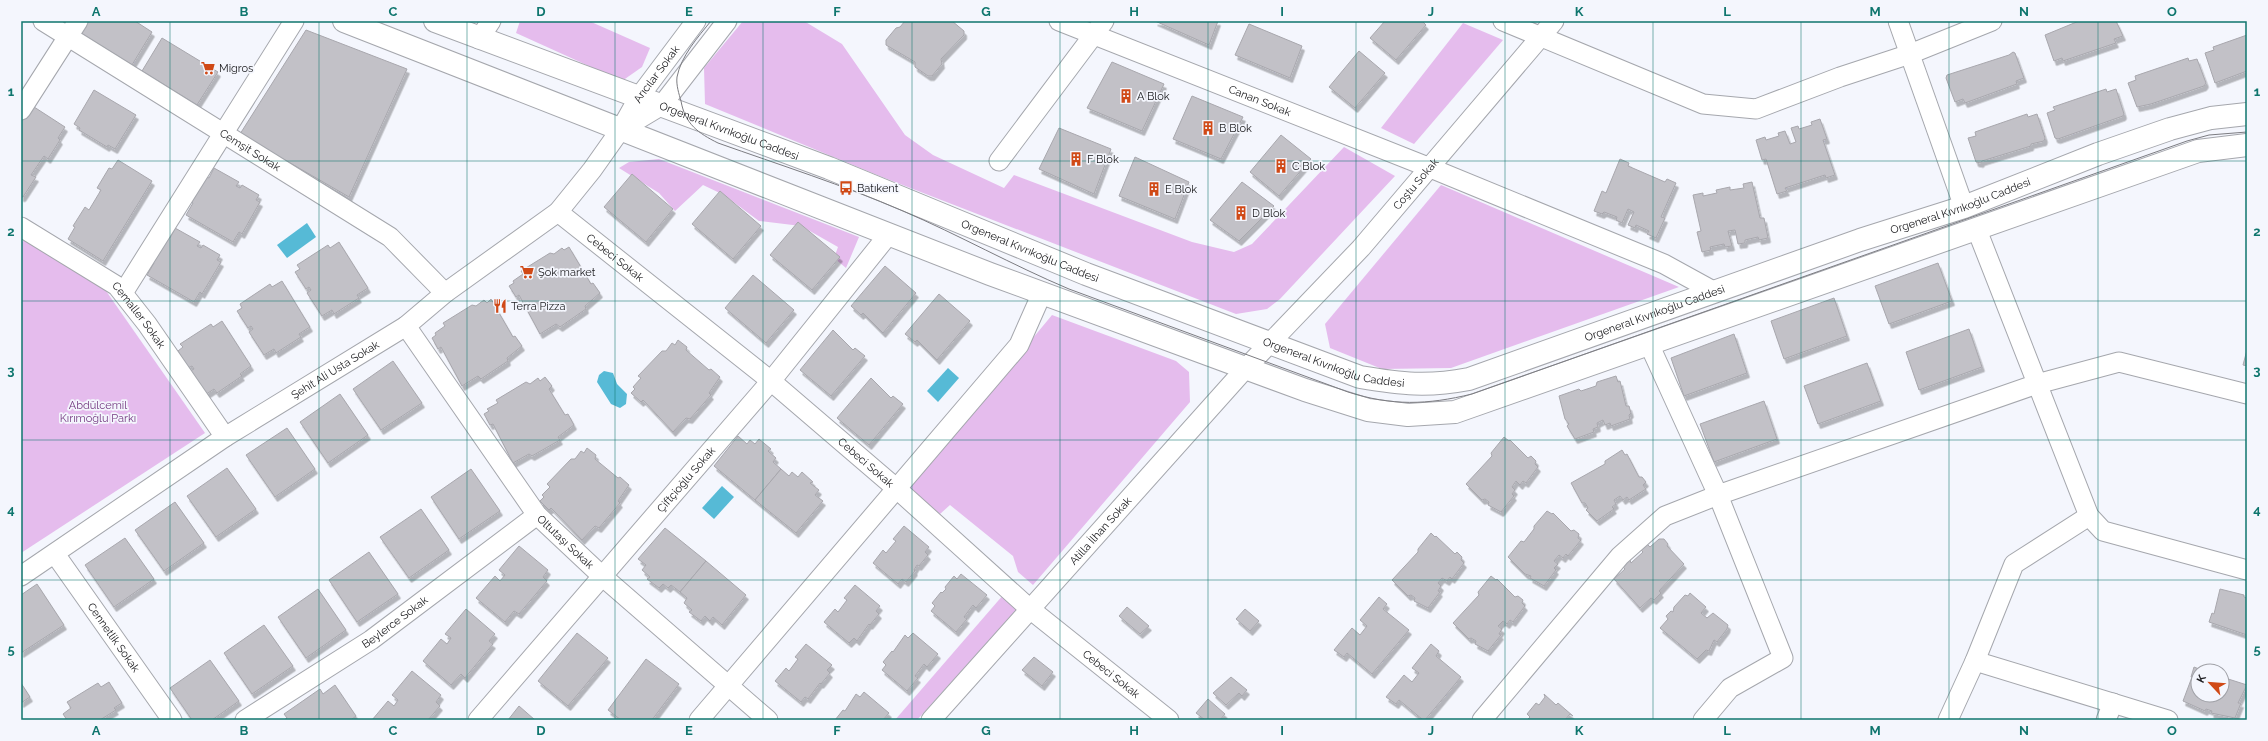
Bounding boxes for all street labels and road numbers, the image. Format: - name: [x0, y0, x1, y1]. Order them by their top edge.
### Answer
- street label: Arıcılar Sokak: [631, 43, 682, 105]
- street label: Canan Sokak: [1227, 83, 1293, 119]
- street label: Orgeneral Kıvrıkoğlu Caddesi: [658, 99, 801, 163]
- street label: Cemşit Sokak: [217, 127, 283, 174]
- street label: Coştu Sokak: [1391, 156, 1442, 212]
- street label: Orgeneral Kıvrıkoğlu Caddesi: [1889, 175, 2032, 237]
- street label: Orgeneral Kıvrıkoğlu Caddesi: [959, 217, 1101, 285]
- street label: Cebeci Sokak: [584, 231, 646, 285]
- street label: Cemaller Sokak: [109, 279, 168, 351]
- street label: Orgeneral Kıvrıkoğlu Caddesi: [1583, 283, 1727, 344]
- street label: Orgeneral Kıvrıkoğlu Caddesi: [1261, 335, 1405, 390]
- street label: Şehit Ali Usta Sokak: [289, 338, 382, 402]
- street label: Cebeci Sokak: [835, 435, 896, 490]
- street label: Çiftçioğlu Sokak: [655, 444, 718, 515]
- street label: Atilla İlhan Sokak: [1067, 494, 1134, 568]
- street label: Oltutaşı Sokak: [534, 512, 596, 572]
- street label: Beylerce Sokak: [360, 593, 431, 651]
- street label: Cennetlik Sokak: [84, 600, 142, 675]
- street label: Cebeci Sokak: [1080, 648, 1142, 701]

